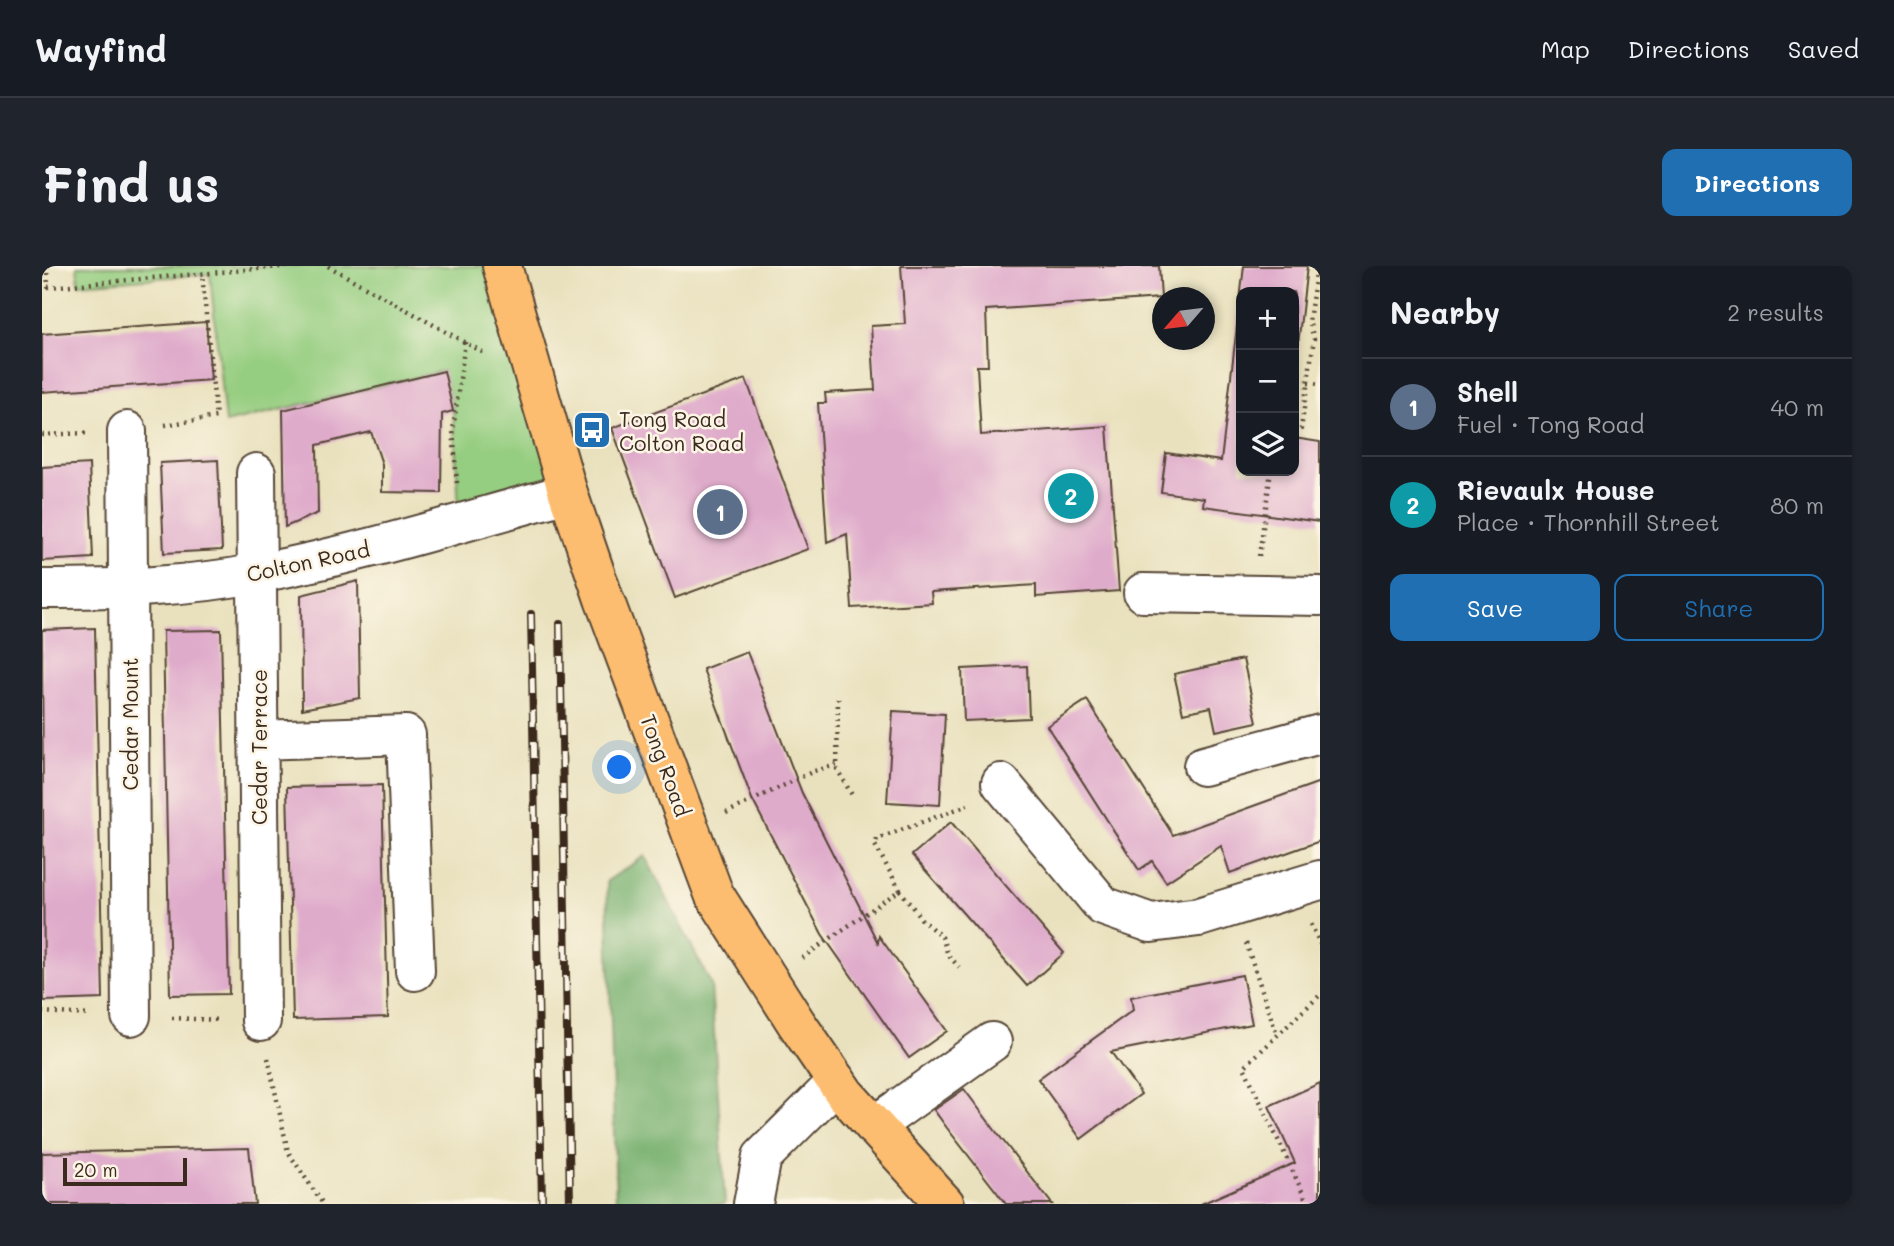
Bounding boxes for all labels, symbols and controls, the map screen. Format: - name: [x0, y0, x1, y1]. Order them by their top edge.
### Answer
- text: Wayfind: [35, 27, 166, 70]
- text: Map: [1541, 33, 1590, 64]
- text: Directions: [1628, 33, 1750, 64]
- text: Saved: [1788, 33, 1859, 64]
- button: Directions: [1662, 149, 1852, 216]
- text: Find us: [42, 151, 220, 214]
- north arrow: [1152, 287, 1215, 350]
- map controls: [1236, 287, 1299, 476]
- button: +: [1236, 287, 1299, 350]
- text: Nearby: [1390, 292, 1500, 332]
- text: 2 results: [1727, 297, 1824, 327]
- button: −: [1236, 350, 1299, 413]
- text: Shell: [1457, 375, 1518, 409]
- text: 1: [1408, 392, 1418, 422]
- text: 40 m: [1771, 392, 1824, 422]
- place label: Tong Road Colton Road: [619, 405, 744, 456]
- bus stop icon: Tong Road Colton Road: [571, 409, 613, 451]
- text: Fuel · Tong Road: [1457, 409, 1644, 439]
- button: layers: [1236, 413, 1299, 476]
- pin: 2: [1048, 470, 1094, 522]
- text: Rievaulx House: [1457, 473, 1655, 507]
- pin: 1: [697, 486, 743, 538]
- text: 2: [1407, 490, 1419, 520]
- text: 80 m: [1770, 490, 1824, 520]
- text: Place · Thornhill Street: [1457, 507, 1720, 537]
- street label: Colton Road: [244, 535, 372, 587]
- button: Save: [1390, 574, 1600, 641]
- button: Share: [1614, 574, 1824, 641]
- street label: Cedar Mount: [116, 657, 143, 791]
- street label: Cedar Terrace: [245, 669, 272, 825]
- street label: Tong Road: [635, 710, 697, 820]
- your location: [602, 750, 636, 784]
- scale bar: [63, 1155, 187, 1187]
- text: 20 m: [74, 1157, 118, 1182]

